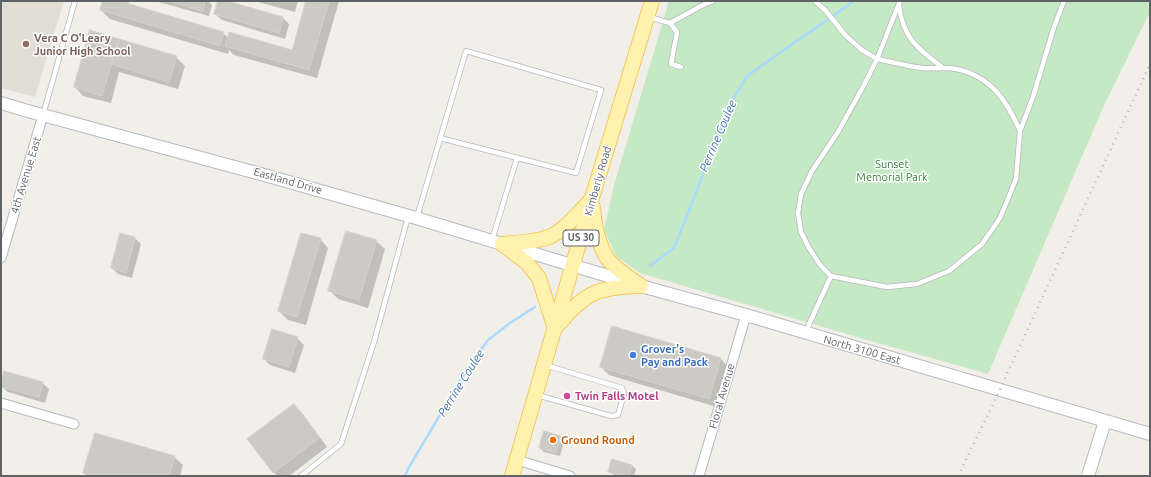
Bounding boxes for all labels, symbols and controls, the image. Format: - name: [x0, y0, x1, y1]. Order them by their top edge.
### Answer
- place label: Vera C O'Leary Junior High School: [34, 31, 131, 57]
- marker: Vera C O'Leary Junior High School: [21, 39, 31, 49]
- water label: Perrine Coulee: [696, 98, 740, 174]
- street label: 4th Avenue East: [8, 135, 44, 215]
- street label: Kimberly Road: [582, 145, 614, 217]
- park label: Sunset Memorial Park: [856, 157, 928, 183]
- street label: Eastland Drive: [252, 165, 324, 197]
- road number: US 30: [563, 230, 599, 246]
- street label: North 3100 East: [822, 333, 902, 367]
- place label: Grover's Pay and Pack: [641, 342, 708, 368]
- water label: Perrine Coulee: [435, 347, 487, 419]
- marker: Grover's Pay and Pack: [628, 350, 638, 360]
- street label: Floral Avenue: [706, 362, 738, 430]
- place label: Twin Falls Motel: [575, 389, 658, 403]
- marker: Twin Falls Motel: [562, 391, 572, 401]
- place label: Ground Round: [561, 433, 635, 447]
- marker: Ground Round: [548, 435, 558, 445]

